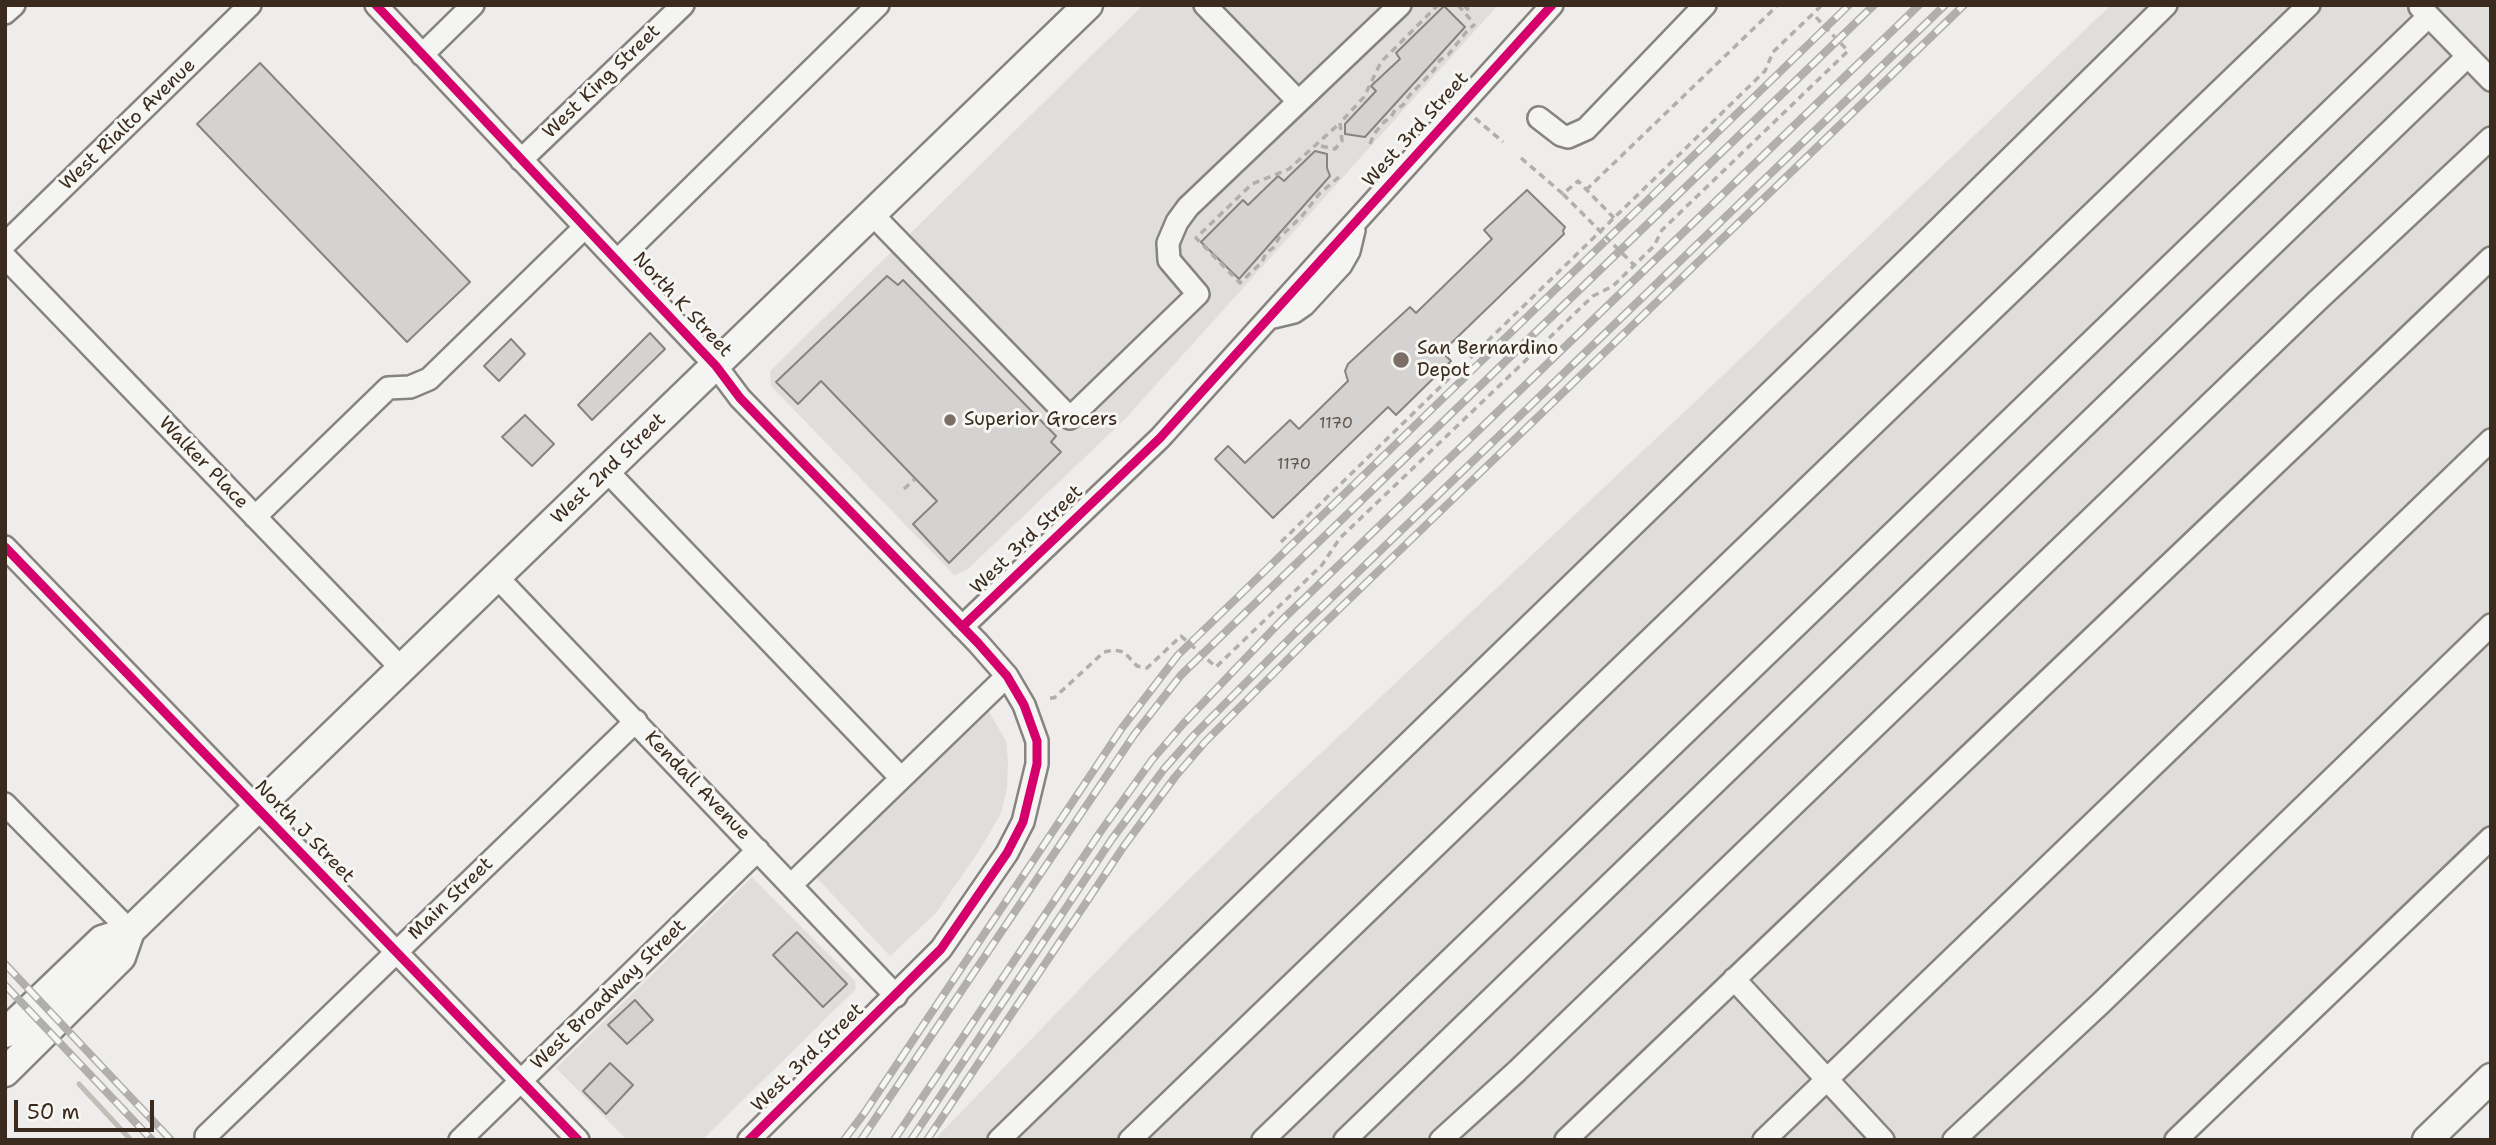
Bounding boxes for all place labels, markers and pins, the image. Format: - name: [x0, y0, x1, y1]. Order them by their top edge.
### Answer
- place label: San Bernardino Depot: [1417, 338, 1558, 382]
- marker: San Bernardino Depot: [1391, 350, 1411, 370]
- place label: Superior Grocers: [964, 409, 1117, 431]
- marker: Superior Grocers: [942, 412, 958, 428]

